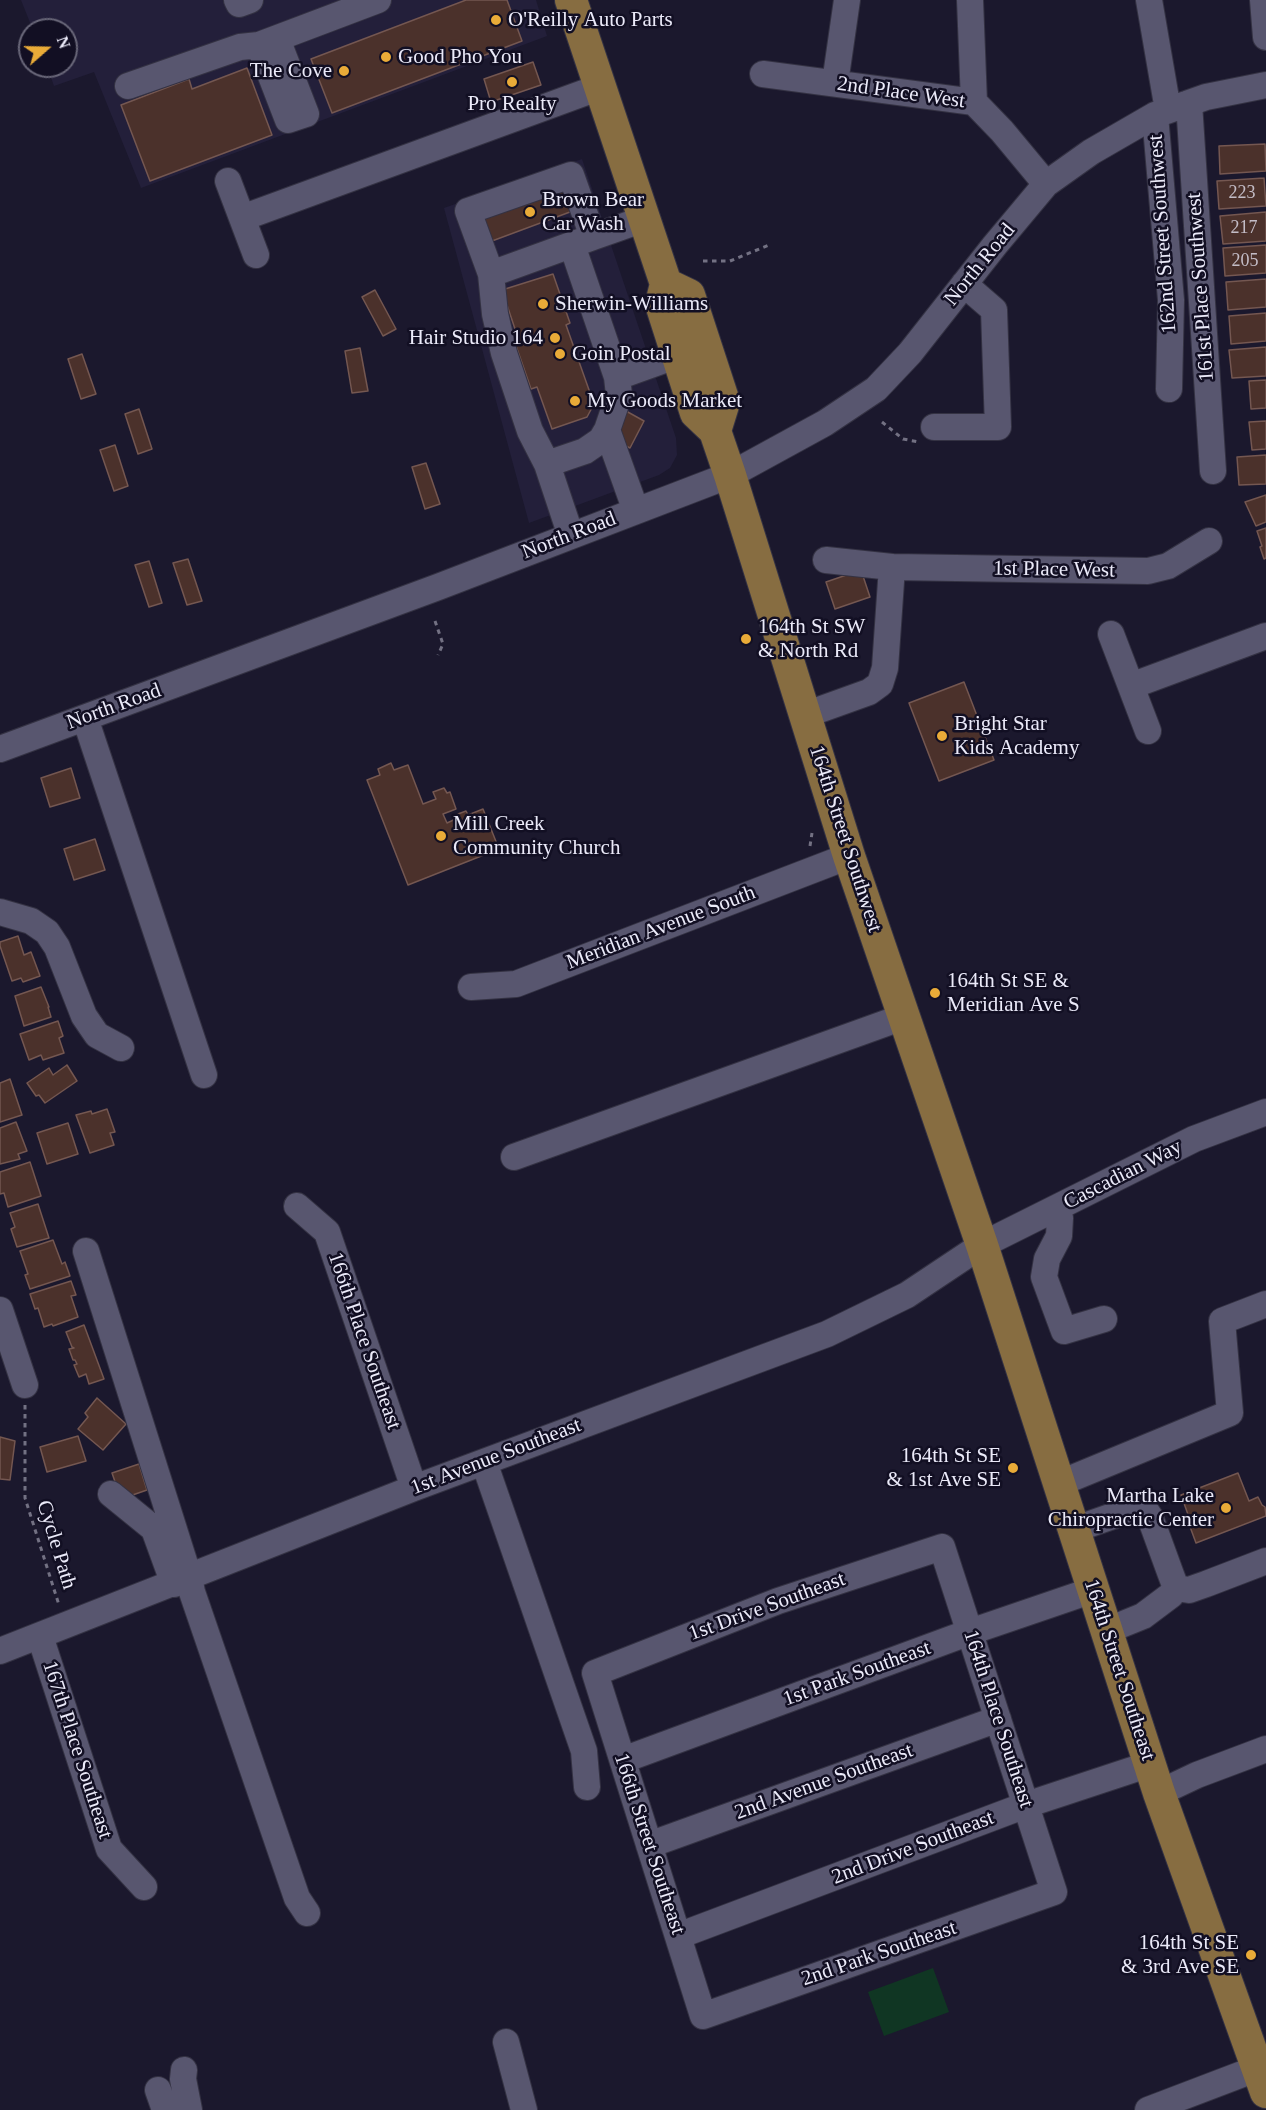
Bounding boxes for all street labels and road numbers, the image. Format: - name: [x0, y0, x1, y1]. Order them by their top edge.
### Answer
- street label: 2nd Place West: [835, 72, 967, 114]
- street label: 162nd Street Southwest: [1143, 134, 1183, 334]
- street label: 161st Place Southwest: [1182, 192, 1220, 382]
- street label: North Road: [939, 219, 1021, 311]
- street label: North Road: [518, 507, 620, 565]
- street label: 1st Place West: [993, 556, 1115, 584]
- street label: North Road: [63, 678, 165, 736]
- street label: 164th Street Southwest: [803, 742, 887, 936]
- street label: Meridian Avenue South: [563, 880, 759, 976]
- street label: Cascadian Way: [1060, 1134, 1186, 1216]
- street label: 166th Place Southeast: [322, 1249, 406, 1433]
- street label: 1st Avenue Southeast: [407, 1413, 585, 1501]
- street label: Cycle Path: [31, 1498, 81, 1592]
- street label: 1st Drive Southeast: [685, 1567, 849, 1647]
- street label: 164th Street Southeast: [1078, 1576, 1160, 1764]
- street label: 164th Place Southeast: [957, 1627, 1039, 1811]
- street label: 1st Park Southeast: [780, 1636, 934, 1712]
- street label: 167th Place Southeast: [36, 1658, 118, 1842]
- street label: 2nd Avenue Southeast: [732, 1738, 916, 1826]
- street label: 166th Street Southeast: [608, 1750, 690, 1938]
- street label: 2nd Drive Southeast: [828, 1806, 998, 1890]
- street label: 2nd Park Southeast: [798, 1916, 960, 1992]

